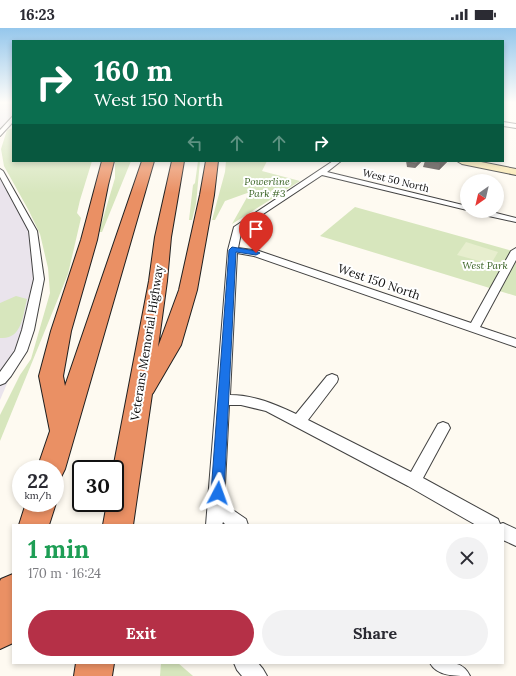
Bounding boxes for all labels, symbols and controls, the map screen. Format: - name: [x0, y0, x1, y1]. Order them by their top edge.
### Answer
- text: 16:23: [20, 5, 55, 24]
- text: 160 m: [94, 53, 172, 89]
- icon: right: [28, 56, 80, 108]
- text: West 150 North: [94, 88, 223, 111]
- icon: left: [184, 132, 206, 154]
- icon: ahead: [226, 132, 248, 154]
- icon: ahead: [268, 132, 290, 154]
- icon: right: [310, 132, 332, 154]
- street label: West 50 North: [361, 166, 430, 195]
- north arrow: [460, 174, 504, 218]
- map controls: [460, 174, 504, 218]
- park label: Powerline Park #3: [244, 175, 290, 200]
- pin: [239, 212, 273, 253]
- icon: arrive: [245, 218, 267, 240]
- park label: West Park: [462, 259, 508, 272]
- street label: West 150 North: [336, 260, 422, 303]
- street label: Veterans Memorial Highway: [127, 263, 166, 423]
- speed limit sign: 30: [72, 460, 124, 512]
- text: 22: [27, 468, 49, 493]
- position arrow: [197, 472, 239, 514]
- text: km/h: [24, 489, 52, 502]
- text: 1 min: [28, 534, 89, 565]
- button: close: [446, 537, 488, 579]
- text: 170 m · 16:24: [28, 565, 101, 582]
- button: Exit: [28, 610, 254, 656]
- button: Share: [262, 610, 488, 656]

